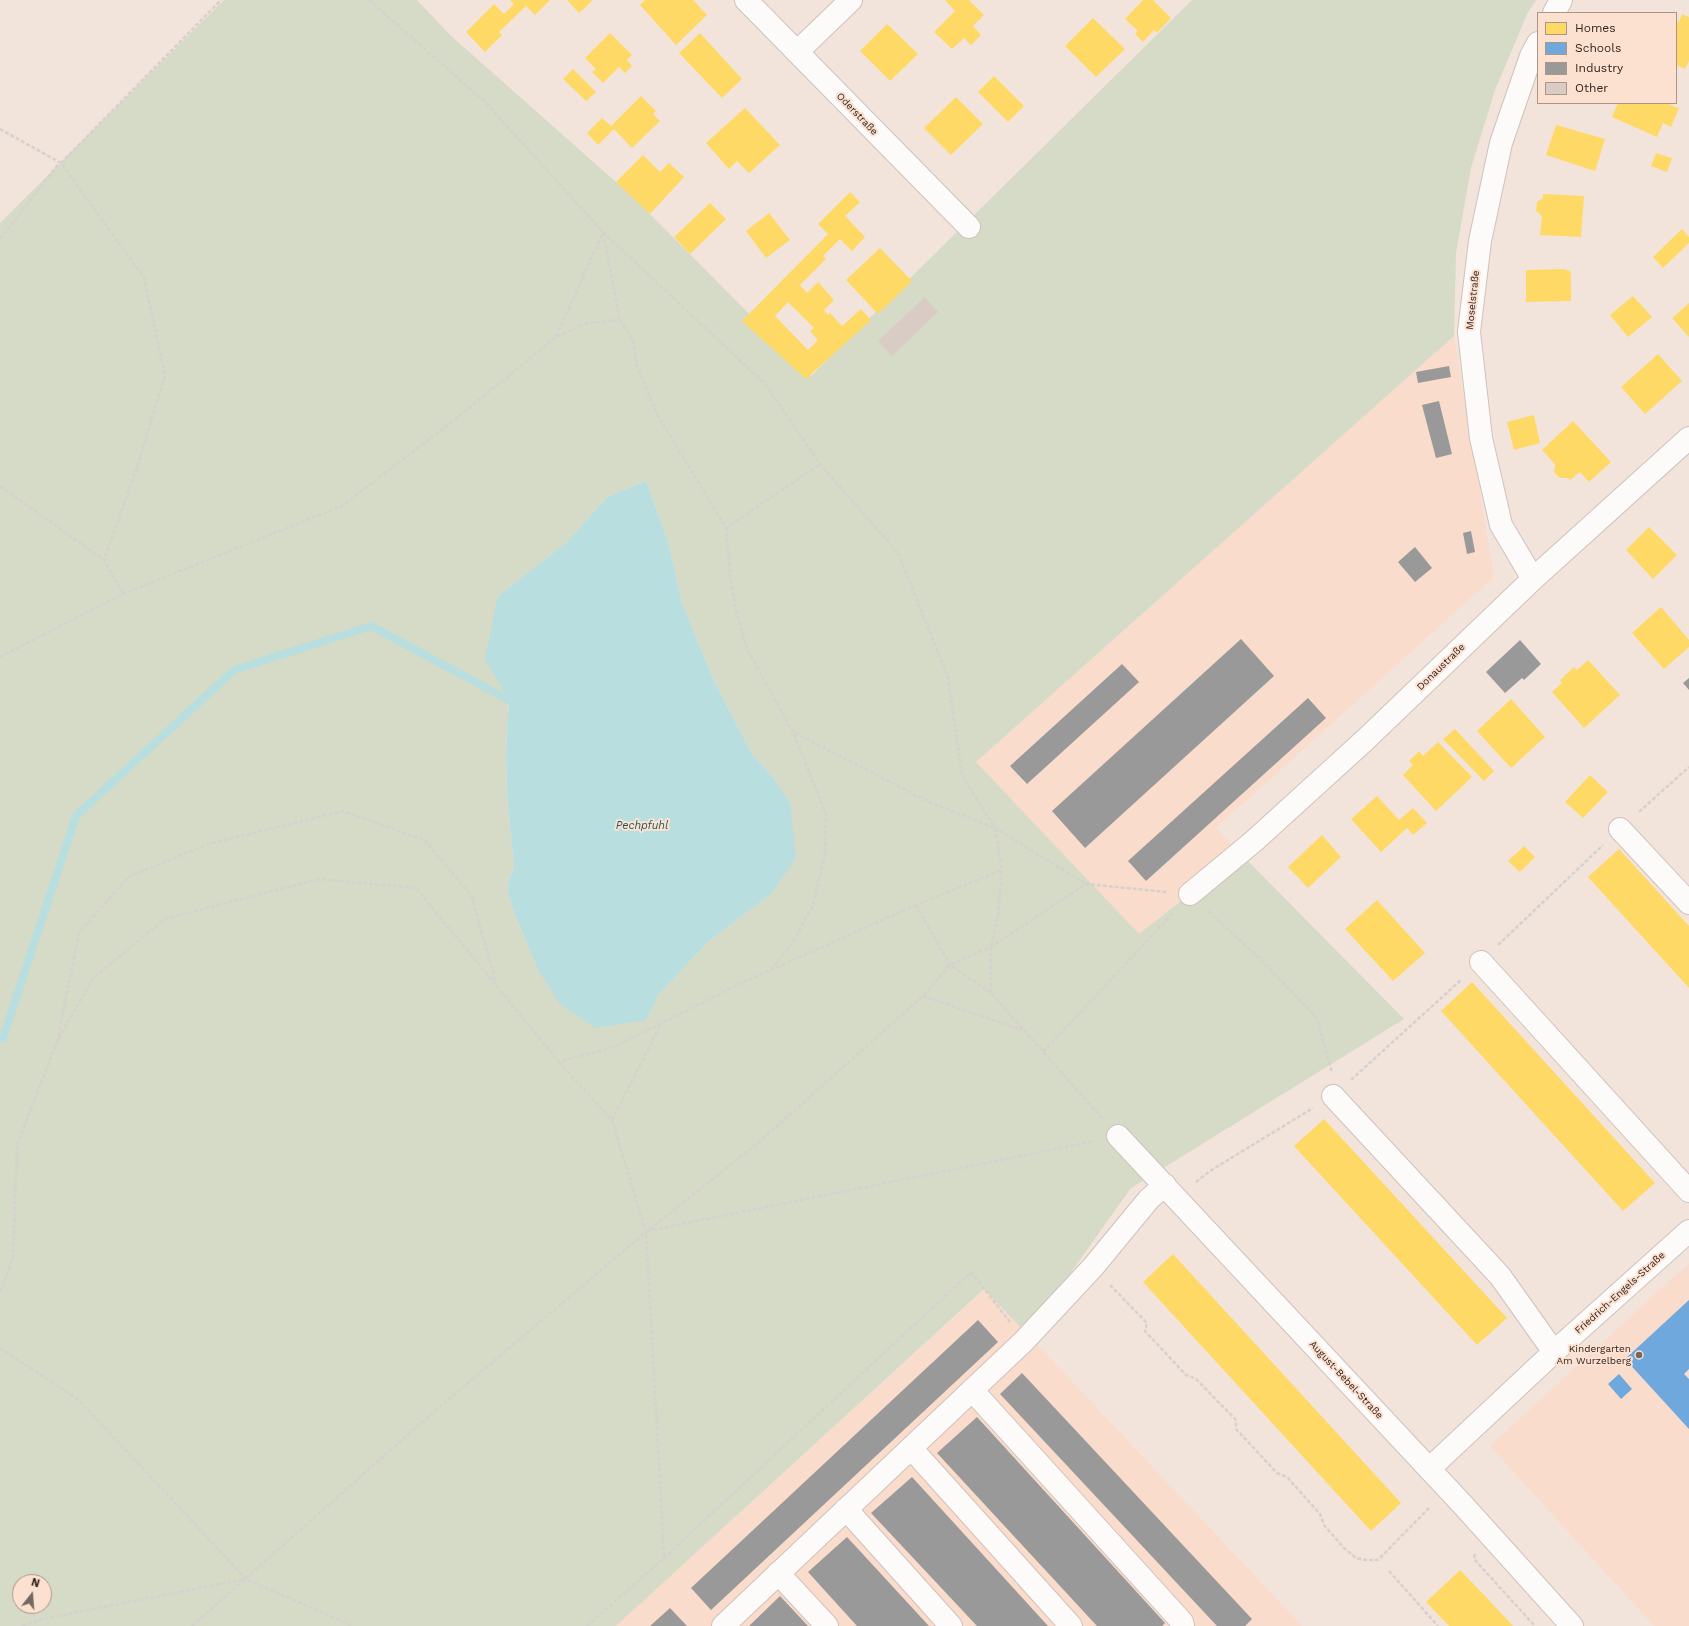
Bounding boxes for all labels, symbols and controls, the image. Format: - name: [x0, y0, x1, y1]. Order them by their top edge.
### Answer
- legend: [1537, 12, 1677, 104]
- text: Homes: [1575, 21, 1616, 35]
- text: Schools: [1575, 41, 1621, 55]
- text: Industry: [1575, 61, 1623, 75]
- text: Other: [1575, 81, 1608, 95]
- street label: Oderstraße: [834, 90, 880, 138]
- street label: Moselstraße: [1464, 270, 1482, 330]
- street label: Donaustraße: [1414, 641, 1468, 693]
- water label: Pechpfuhl: [616, 819, 668, 833]
- street label: Friedrich-Engels-Straße: [1572, 1249, 1668, 1337]
- street label: August-Bebel-Straße: [1307, 1338, 1385, 1422]
- place label: Kindergarten Am Wurzelberg: [1557, 1343, 1631, 1366]
- marker: Kindergarten Am Wurzelberg: [1634, 1350, 1644, 1360]
- north arrow: [12, 1574, 52, 1614]
- text: N: [30, 1576, 41, 1590]

